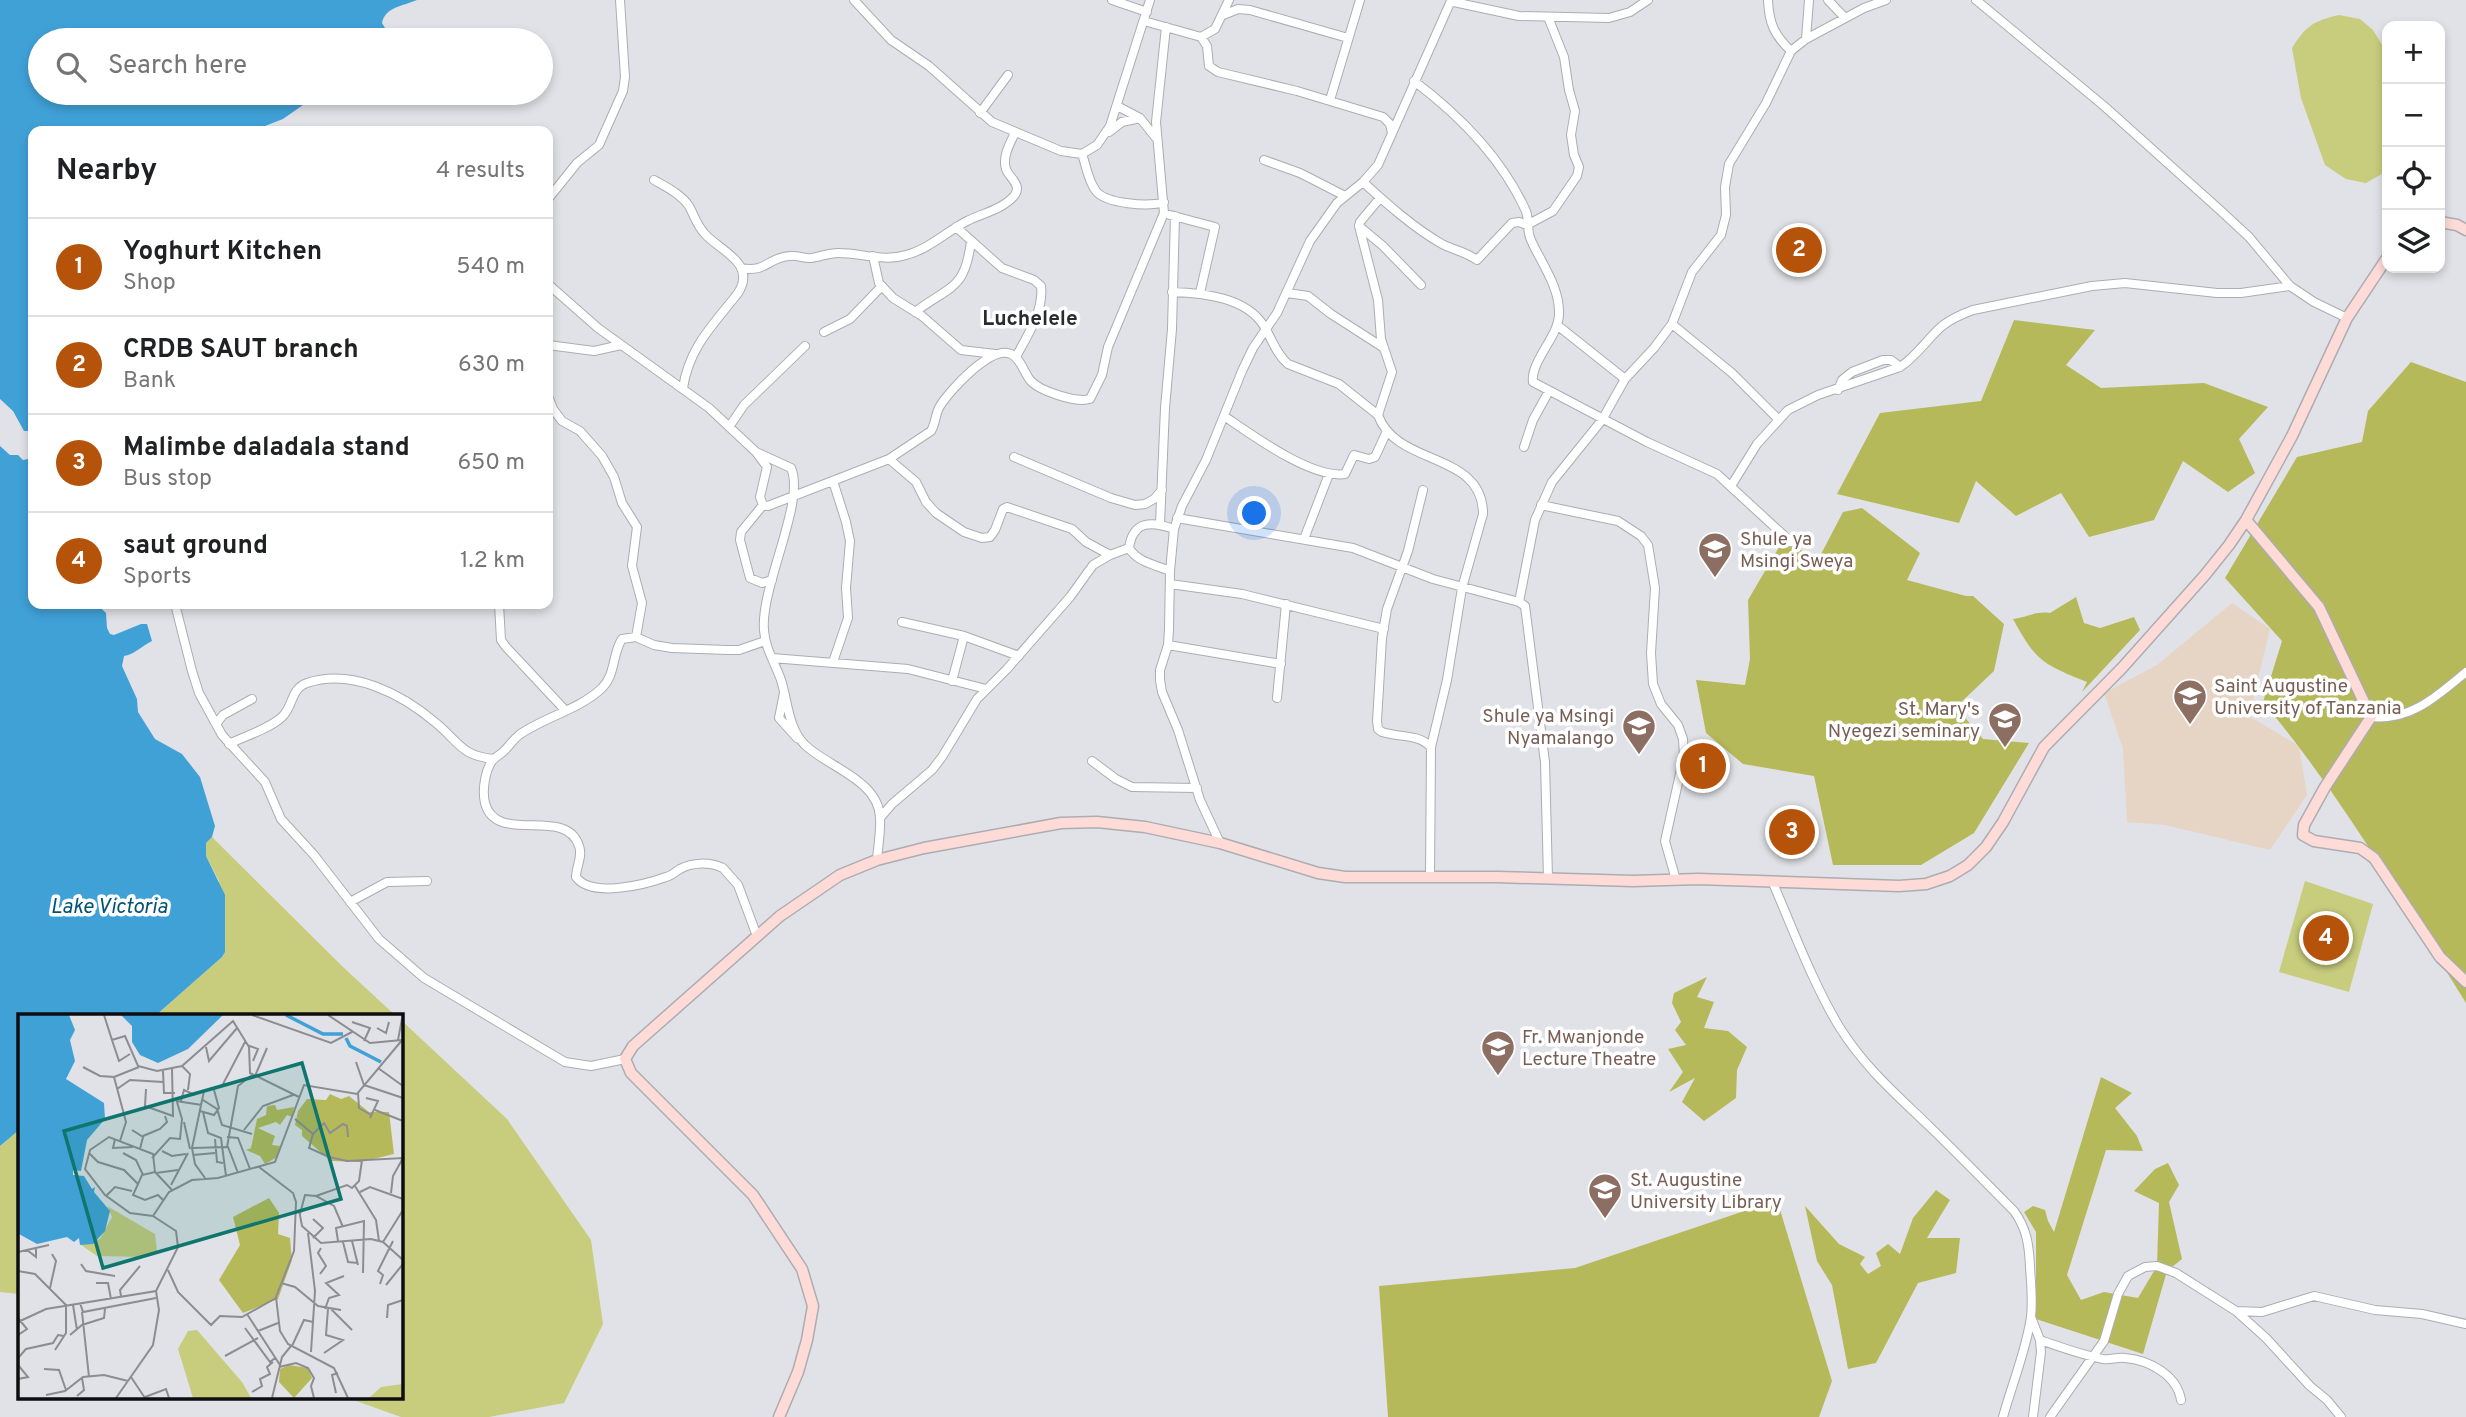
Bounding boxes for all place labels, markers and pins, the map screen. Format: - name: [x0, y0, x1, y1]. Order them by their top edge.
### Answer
- pin: 2: [1776, 224, 1822, 276]
- place label: Shule ya Msingi Sweya: [1740, 528, 1853, 574]
- school or university icon: Shule ya Msingi Sweya: [1696, 530, 1734, 579]
- place label: Saint Augustine University of Tanzania: [2214, 675, 2402, 721]
- school or university icon: Saint Augustine University of Tanzania: [2171, 677, 2209, 726]
- place label: St. Mary's Nyegezi seminary: [1828, 698, 1980, 744]
- school or university icon: St. Mary's Nyegezi seminary: [1986, 700, 2024, 749]
- place label: Shule ya Msingi Nyamalango: [1482, 705, 1614, 751]
- school or university icon: Shule ya Msingi Nyamalango: [1620, 707, 1658, 756]
- pin: 1: [1680, 740, 1726, 792]
- pin: 3: [1769, 806, 1815, 858]
- pin: 4: [2303, 912, 2349, 964]
- place label: Fr. Mwanjonde Lecture Theatre: [1522, 1026, 1656, 1072]
- school or university icon: Fr. Mwanjonde Lecture Theatre: [1479, 1028, 1517, 1077]
- place label: St. Augustine University Library: [1630, 1169, 1782, 1215]
- school or university icon: St. Augustine University Library: [1586, 1171, 1624, 1220]

